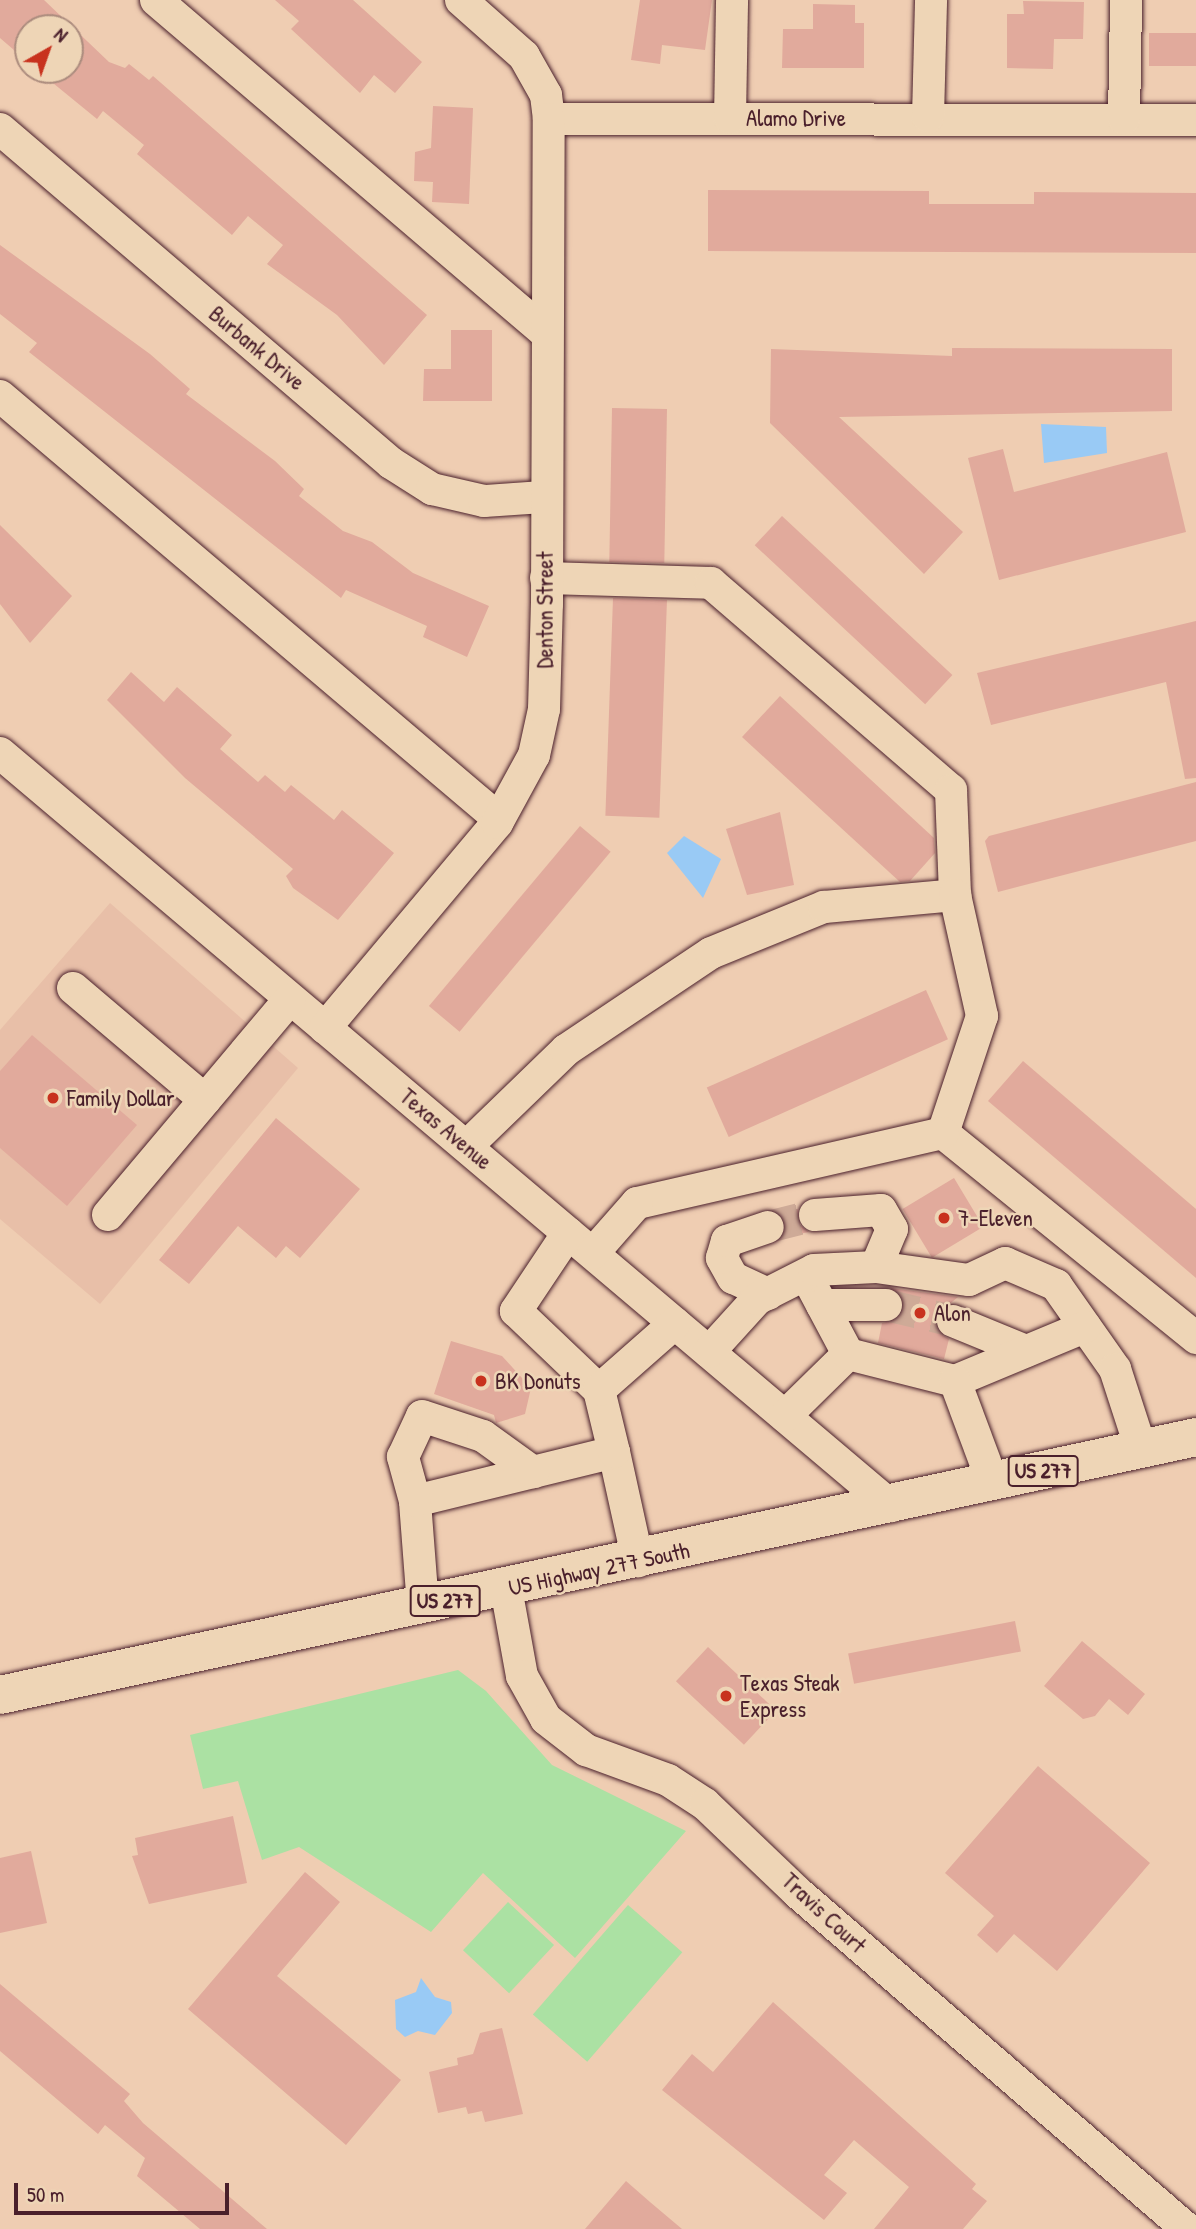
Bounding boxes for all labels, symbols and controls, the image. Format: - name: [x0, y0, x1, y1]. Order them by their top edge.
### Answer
- north arrow: [14, 14, 84, 84]
- text: N: [49, 21, 73, 48]
- street label: Alamo Drive: [746, 104, 846, 132]
- street label: Burbank Drive: [203, 300, 311, 396]
- street label: Denton Street: [531, 552, 559, 668]
- street label: Texas Avenue: [394, 1083, 498, 1175]
- place label: Family Dollar: [67, 1084, 175, 1112]
- marker: Family Dollar: [45, 1090, 61, 1106]
- place label: 7-Eleven: [958, 1204, 1033, 1232]
- marker: 7-Eleven: [936, 1210, 952, 1226]
- place label: Alon: [934, 1299, 971, 1327]
- marker: Alon: [912, 1305, 928, 1321]
- place label: BK Donuts: [495, 1367, 581, 1395]
- marker: BK Donuts: [473, 1373, 489, 1389]
- road number: US 277: [1006, 1454, 1080, 1488]
- street label: US Highway 277 South: [506, 1536, 692, 1602]
- road number: US 277: [408, 1584, 482, 1618]
- place label: Texas Steak Express: [740, 1669, 840, 1723]
- marker: Texas Steak Express: [718, 1688, 734, 1704]
- street label: Travis Court: [776, 1867, 872, 1959]
- scale bar: [18, 2170, 233, 2214]
- text: 50 m: [27, 2180, 64, 2209]

